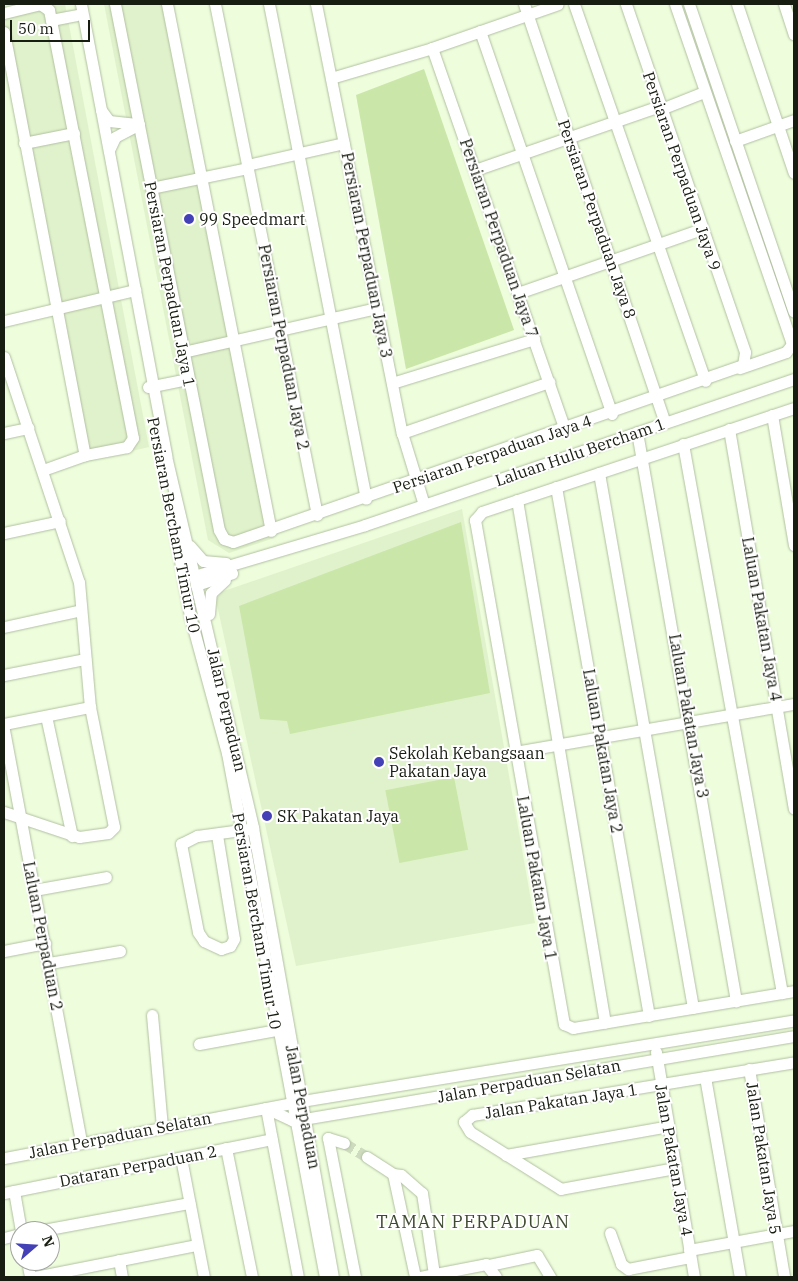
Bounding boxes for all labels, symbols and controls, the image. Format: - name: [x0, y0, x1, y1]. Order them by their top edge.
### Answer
- scale bar: [12, 10, 92, 42]
- text: 50 m: [18, 19, 54, 38]
- street label: Persiaran Perpaduan Jaya 9: [639, 69, 725, 273]
- street label: Persiaran Perpaduan Jaya 8: [554, 117, 640, 321]
- street label: Persiaran Perpaduan Jaya 7: [456, 136, 542, 340]
- street label: Persiaran Perpaduan Jaya 3: [338, 150, 396, 360]
- street label: Persiaran Perpaduan Jaya 1: [141, 179, 199, 389]
- place label: 99 Speedmart: [199, 209, 305, 229]
- marker: 99 Speedmart: [183, 213, 195, 225]
- street label: Persiaran Perpaduan Jaya 2: [255, 242, 313, 452]
- street label: Persiaran Perpaduan Jaya 4: [390, 411, 594, 497]
- street label: Laluan Hulu Bercham 1: [493, 414, 667, 490]
- street label: Persiaran Bercham Timur 10: [144, 415, 204, 635]
- street label: Laluan Pakatan Jaya 4: [738, 535, 786, 703]
- street label: Laluan Pakatan Jaya 3: [665, 632, 713, 800]
- street label: Jalan Perpaduan: [203, 646, 251, 774]
- street label: Laluan Pakatan Jaya 2: [579, 667, 627, 835]
- place label: Sekolah Kebangsaan Pakatan Jaya: [389, 743, 545, 781]
- marker: Sekolah Kebangsaan Pakatan Jaya: [373, 756, 385, 768]
- street label: Laluan Pakatan Jaya 1: [513, 794, 561, 962]
- place label: SK Pakatan Jaya: [277, 806, 399, 826]
- marker: SK Pakatan Jaya: [261, 810, 273, 822]
- street label: Persiaran Bercham Timur 10: [228, 811, 286, 1031]
- street label: Laluan Perpaduan 2: [19, 860, 67, 1012]
- street label: Jalan Perpaduan: [282, 1043, 324, 1171]
- street label: Jalan Perpaduan Selatan: [436, 1055, 622, 1107]
- street label: Jalan Pakatan Jaya 1: [483, 1079, 639, 1123]
- street label: Jalan Pakatan Jaya 5: [742, 1080, 786, 1236]
- street label: Jalan Pakatan Jaya 4: [651, 1082, 697, 1238]
- street label: Jalan Perpaduan Selatan: [27, 1108, 213, 1162]
- street label: Dataran Perpaduan 2: [58, 1141, 218, 1191]
- district label: TAMAN PERPADUAN: [374, 1211, 572, 1233]
- north arrow: [10, 1221, 60, 1271]
- text: N: [38, 1233, 59, 1250]

